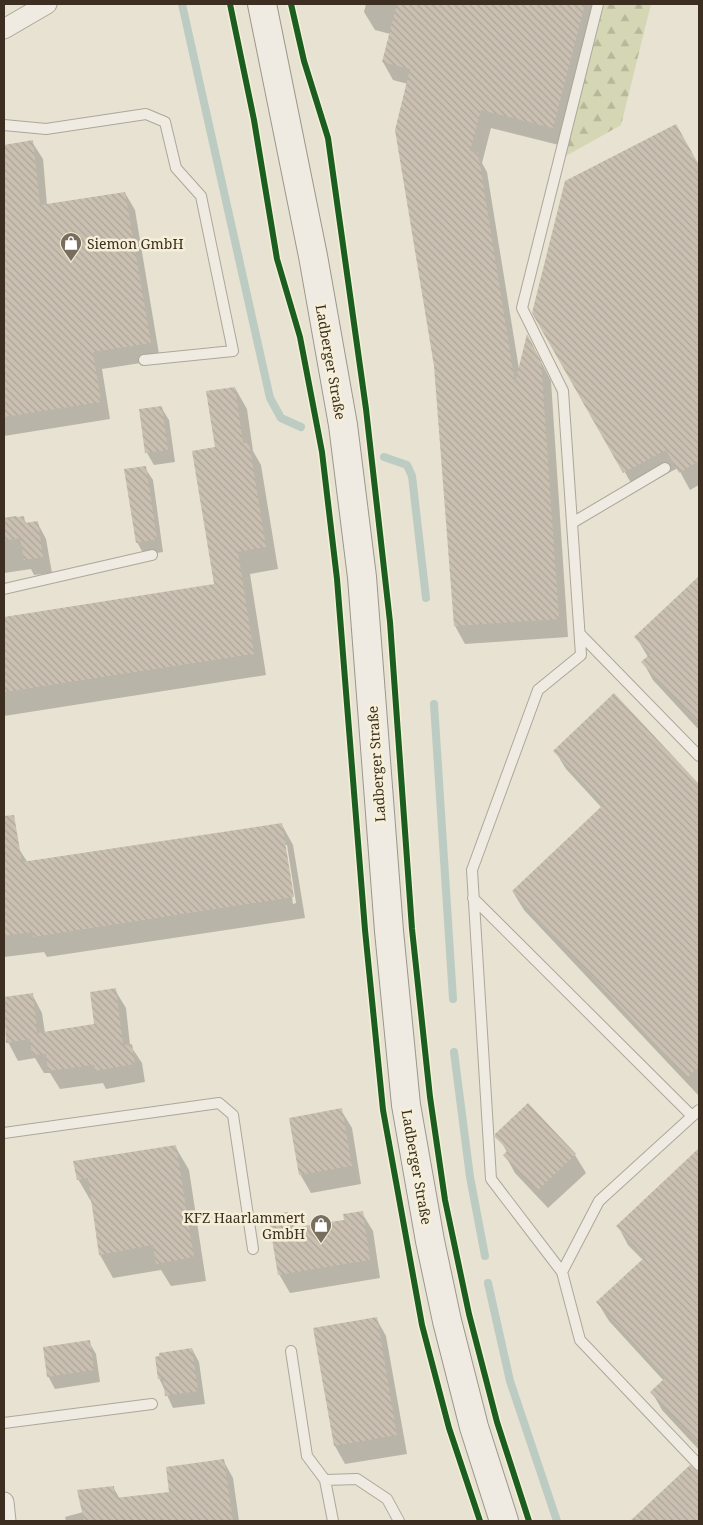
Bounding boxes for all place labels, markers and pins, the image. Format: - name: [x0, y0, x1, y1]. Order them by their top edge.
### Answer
- shop icon: Siemon GmbH: [59, 231, 83, 262]
- place label: Siemon GmbH: [87, 234, 184, 253]
- place label: KFZ Haarlammert GmbH: [184, 1208, 305, 1243]
- shop icon: KFZ Haarlammert GmbH: [309, 1213, 333, 1244]

